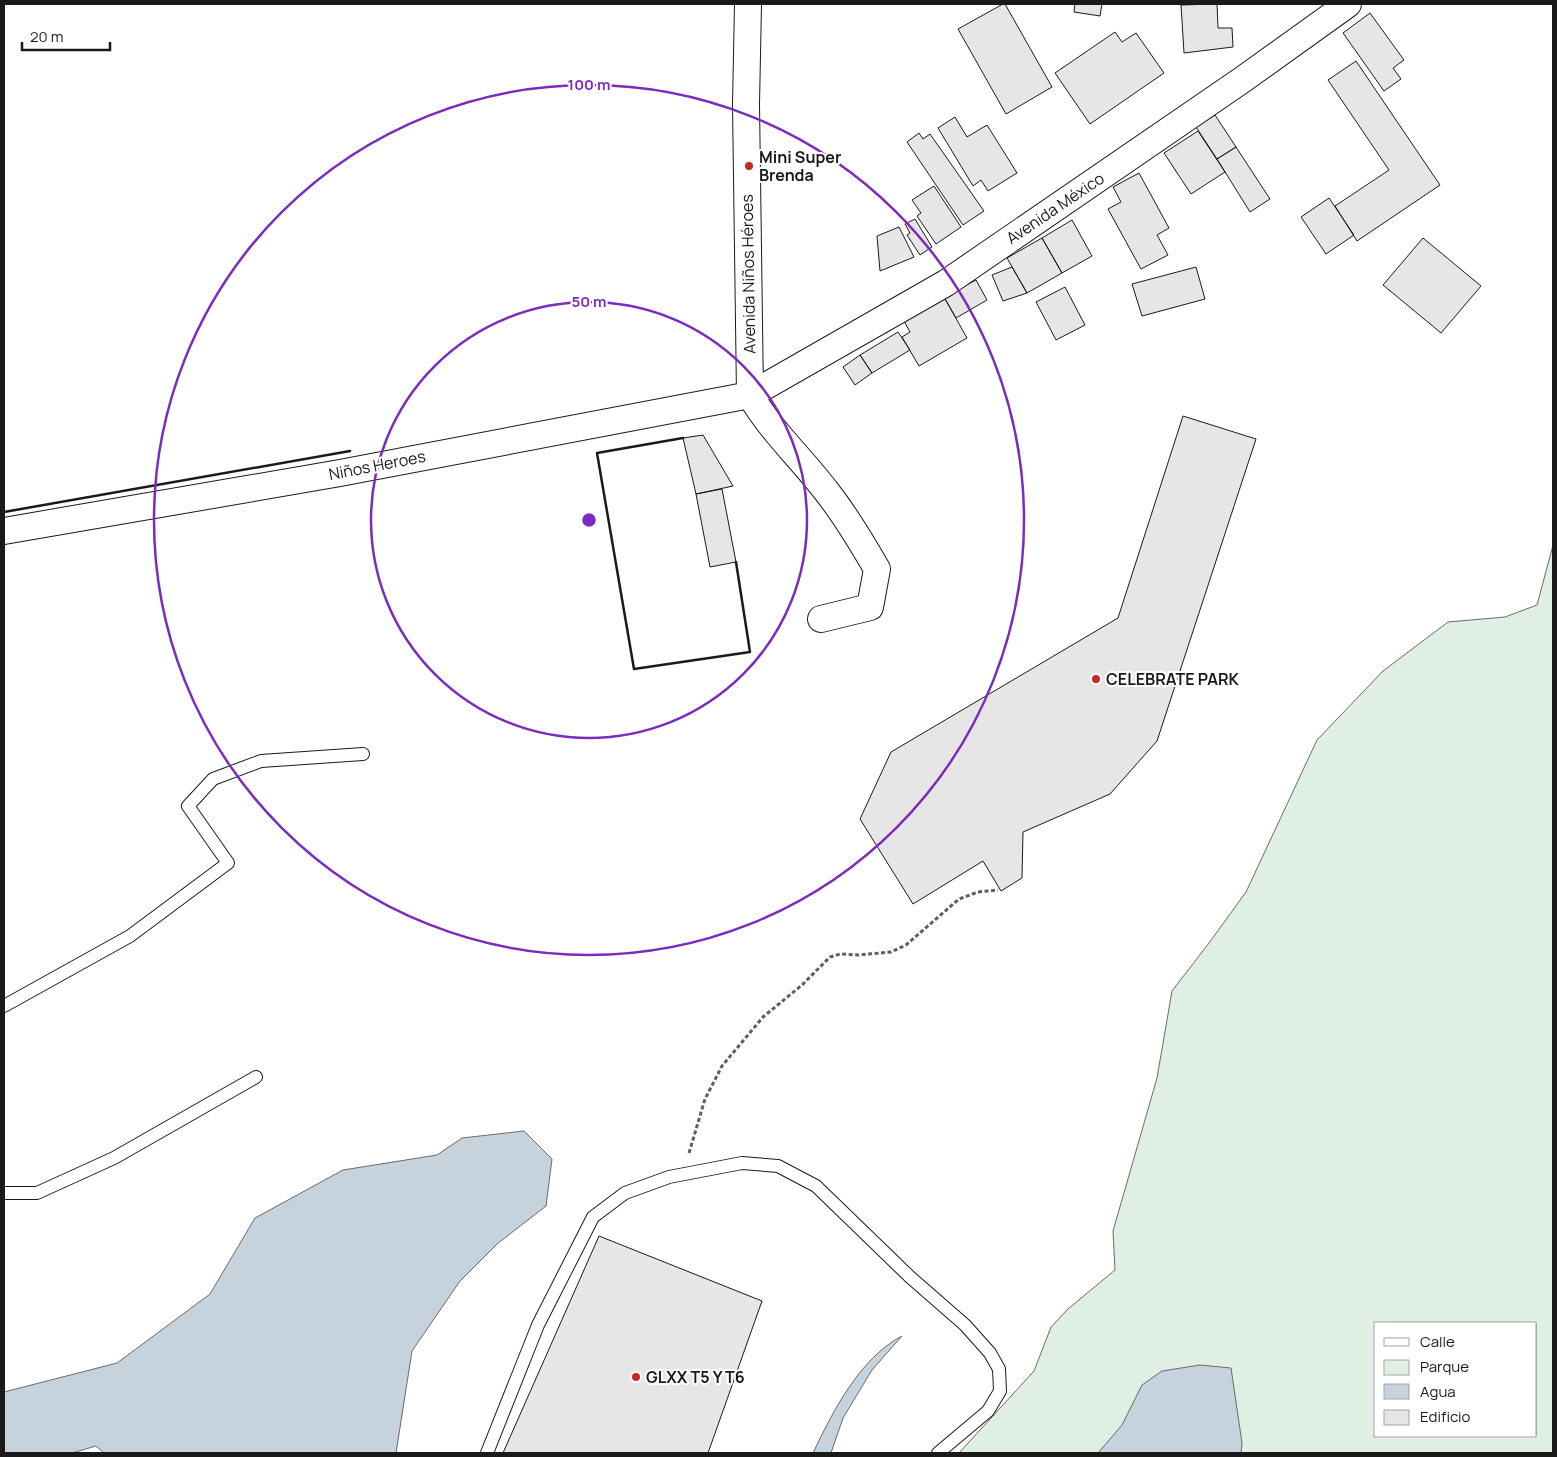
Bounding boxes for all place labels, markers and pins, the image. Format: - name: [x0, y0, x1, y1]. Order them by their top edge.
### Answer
- place label: Mini Super Brenda: [759, 146, 841, 186]
- marker: Mini Super Brenda: [743, 160, 755, 172]
- centre of rings: [580, 511, 598, 529]
- place label: CELEBRATE PARK: [1106, 668, 1239, 690]
- marker: CELEBRATE PARK: [1090, 673, 1102, 685]
- place label: GLXX T5 Y T6: [646, 1366, 745, 1388]
- marker: GLXX T5 Y T6: [630, 1371, 642, 1383]

